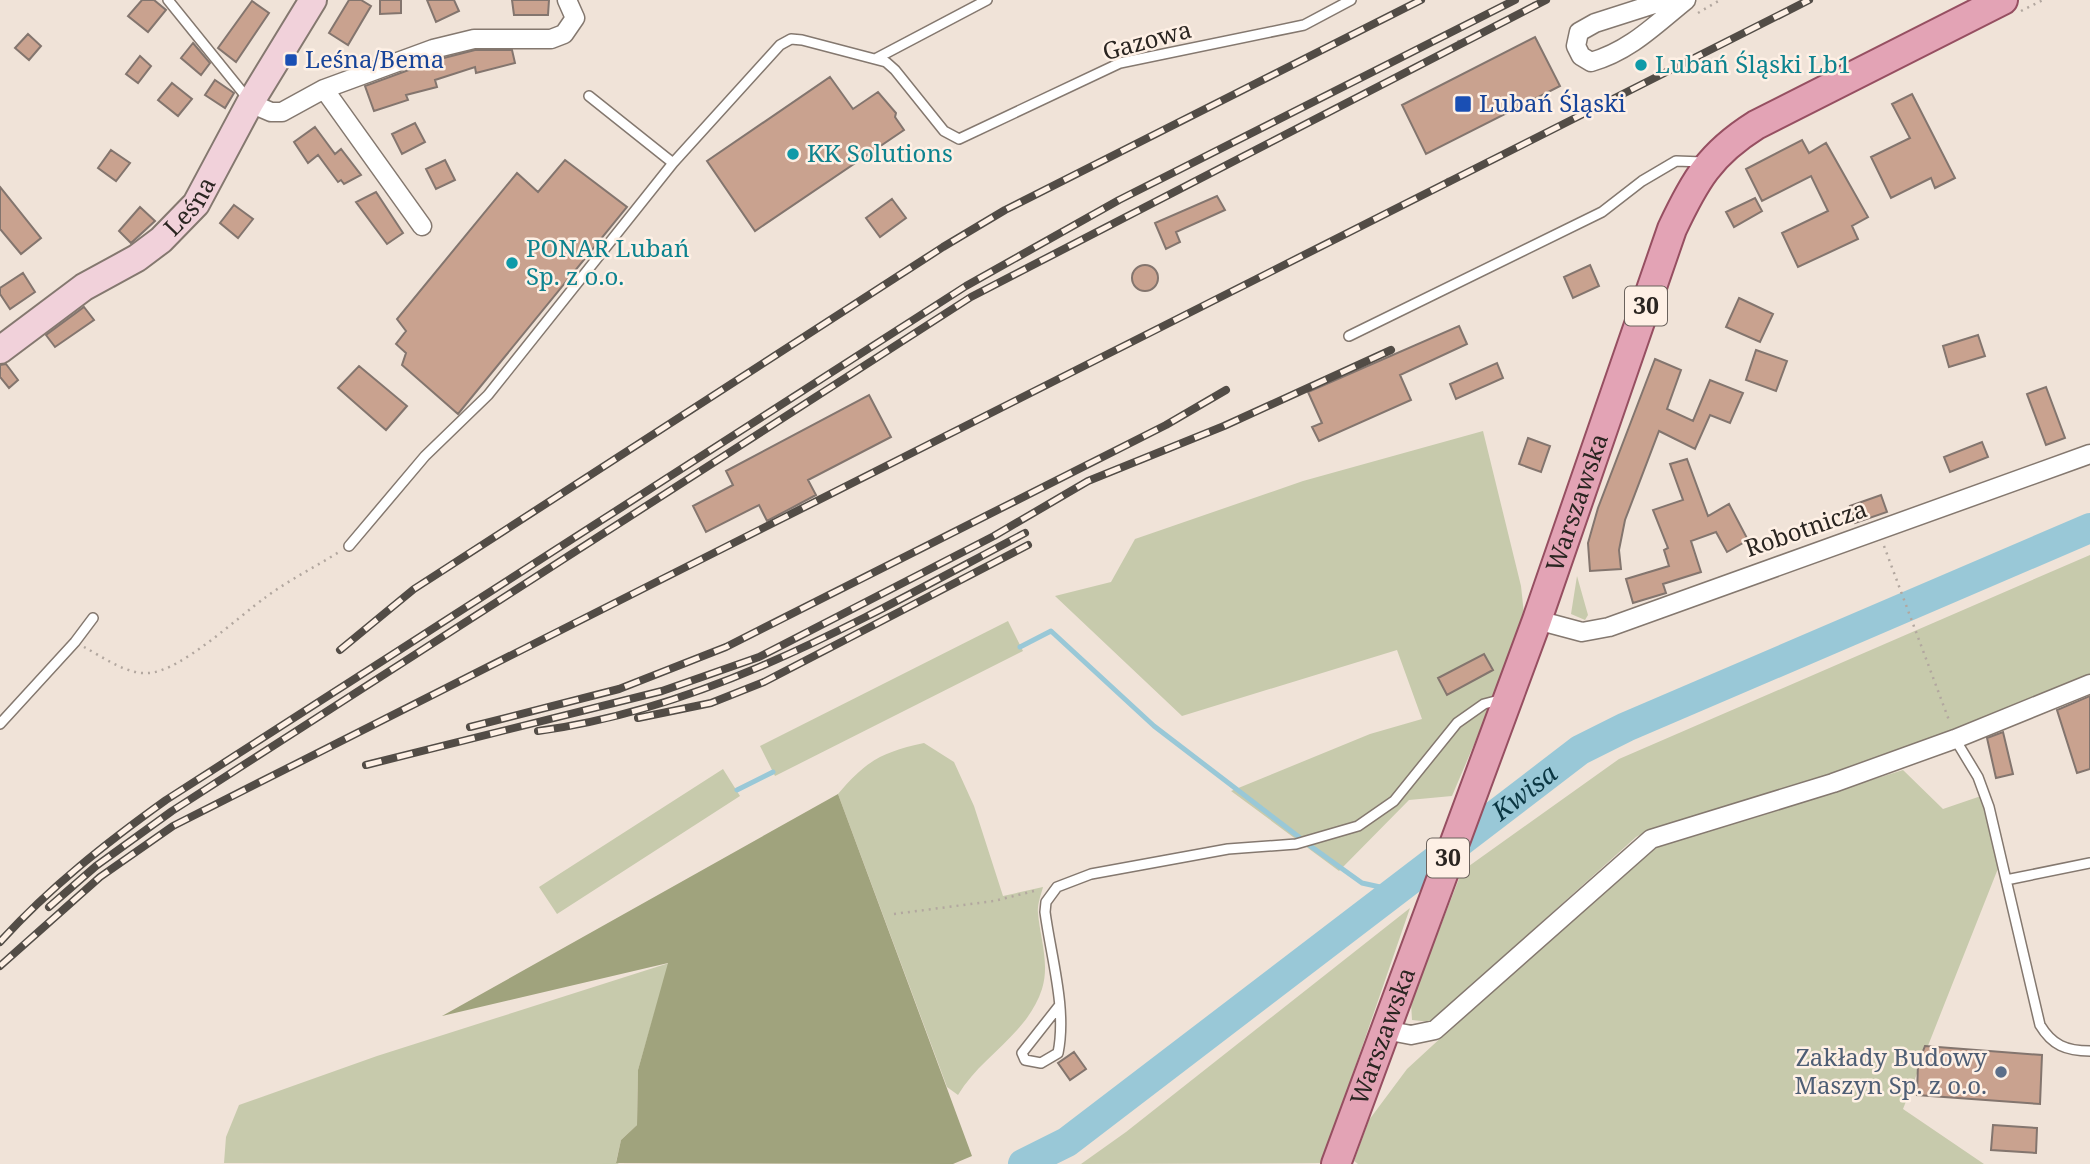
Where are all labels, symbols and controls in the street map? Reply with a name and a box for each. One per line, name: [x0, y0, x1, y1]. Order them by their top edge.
street label: Gazowa: [1098, 12, 1195, 67]
place label: Leśna/Bema: [305, 42, 444, 75]
place label: Lubań Śląski Lb1: [1655, 47, 1851, 80]
marker: Leśna/Bema: [283, 52, 299, 68]
marker: Lubań Śląski Lb1: [1633, 57, 1649, 73]
place label: Lubań Śląski: [1479, 86, 1626, 119]
marker: Lubań Śląski: [1453, 94, 1473, 114]
place label: KK Solutions: [807, 136, 953, 169]
marker: KK Solutions: [785, 146, 801, 162]
street label: Leśna: [156, 171, 223, 243]
place label: PONAR Lubań Sp. z o.o.: [526, 231, 689, 292]
marker: PONAR Lubań Sp. z o.o.: [504, 255, 520, 271]
road number: 30: [1625, 286, 1667, 326]
street label: Warszawska: [1537, 429, 1615, 576]
street label: Robotnicza: [1740, 491, 1871, 564]
water label: Kwisa: [1483, 755, 1564, 829]
road number: 30: [1427, 838, 1469, 878]
street label: Warszawska: [1341, 963, 1422, 1109]
place label: Zakłady Budowy Maszyn Sp. z o.o.: [1794, 1040, 1987, 1101]
marker: Zakłady Budowy Maszyn Sp. z o.o.: [1993, 1064, 2009, 1080]

